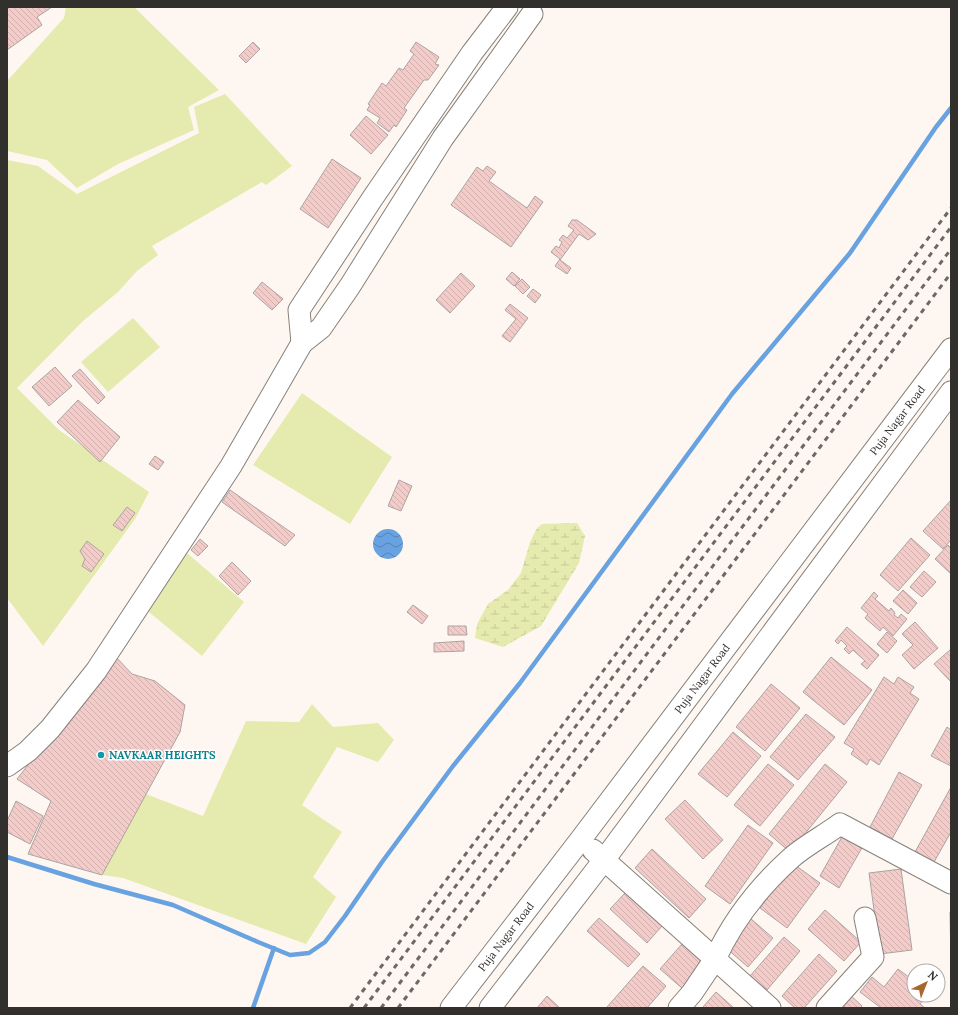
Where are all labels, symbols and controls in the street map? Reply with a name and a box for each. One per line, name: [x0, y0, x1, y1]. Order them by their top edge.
street label: Puja Nagar Road: [866, 382, 928, 458]
street label: Puja Nagar Road: [671, 641, 733, 716]
place label: NAVKAAR HEIGHTS: [109, 748, 216, 762]
marker: NAVKAAR HEIGHTS: [96, 750, 106, 760]
street label: Puja Nagar Road: [475, 899, 537, 974]
north arrow: [906, 963, 946, 1003]
text: N: [925, 968, 941, 984]

